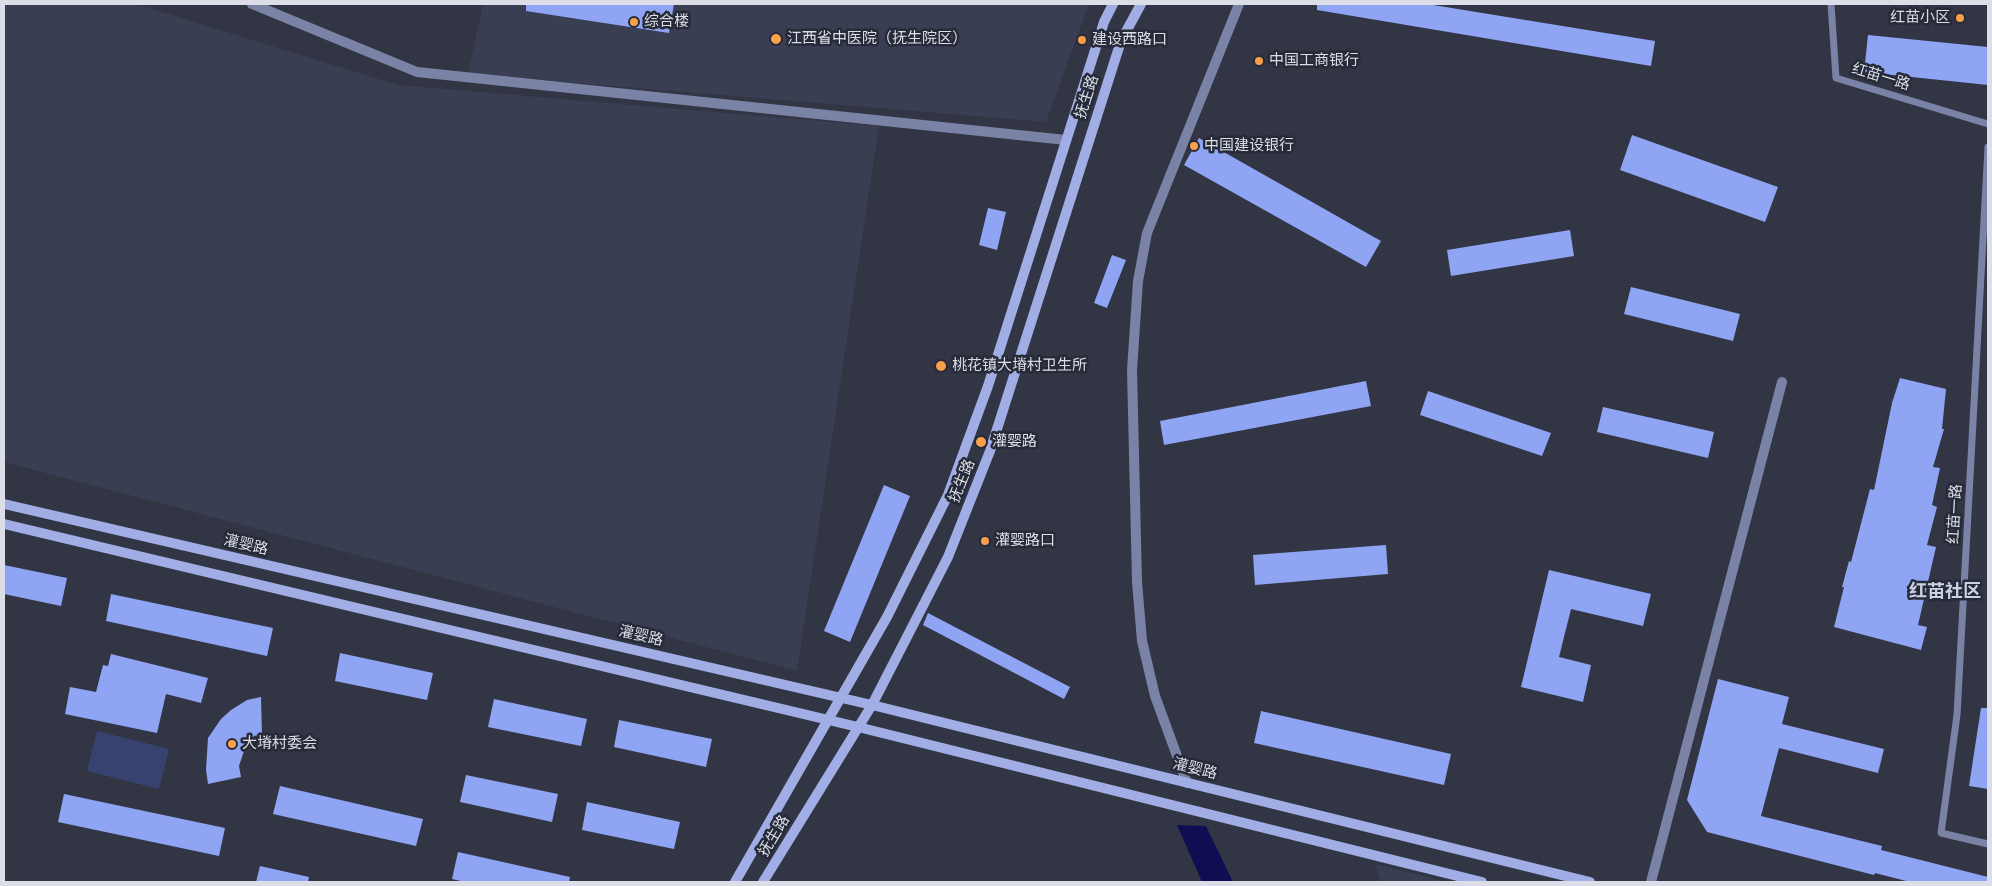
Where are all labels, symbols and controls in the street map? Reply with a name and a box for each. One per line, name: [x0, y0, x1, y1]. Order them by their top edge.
place label: 红苗小区: [1890, 9, 1950, 27]
marker: 红苗小区: [1954, 12, 1966, 24]
place label: 综合楼: [644, 13, 689, 31]
marker: 综合楼: [628, 16, 640, 28]
place label: 江西省中医院（抚生院区）: [787, 30, 967, 48]
place label: 建设西路口: [1092, 31, 1167, 49]
marker: 江西省中医院（抚生院区）: [769, 32, 783, 46]
marker: 建设西路口: [1076, 34, 1088, 46]
place label: 中国工商银行: [1269, 52, 1359, 70]
marker: 中国工商银行: [1253, 55, 1265, 67]
street label: 红苗一路: [1850, 60, 1912, 94]
street label: 抚生路: [1071, 73, 1103, 121]
place label: 中国建设银行: [1204, 137, 1294, 155]
marker: 中国建设银行: [1188, 140, 1200, 152]
place label: 桃花镇大塉村卫生所: [952, 357, 1087, 375]
marker: 桃花镇大塉村卫生所: [934, 359, 948, 373]
place label: 灌婴路: [992, 433, 1037, 451]
marker: 灌婴路: [974, 435, 988, 449]
street label: 抚生路: [945, 457, 979, 505]
street label: 红苗一路: [1944, 484, 1966, 544]
street label: 灌婴路: [222, 531, 270, 559]
place label: 灌婴路口: [995, 532, 1055, 550]
marker: 灌婴路口: [979, 535, 991, 547]
district label: 红苗社区: [1909, 581, 1981, 603]
street label: 灌婴路: [617, 622, 665, 650]
place label: 大塉村委会: [242, 735, 317, 753]
marker: 大塉村委会: [226, 738, 238, 750]
street label: 灌婴路: [1171, 755, 1219, 783]
street label: 抚生路: [755, 812, 793, 860]

